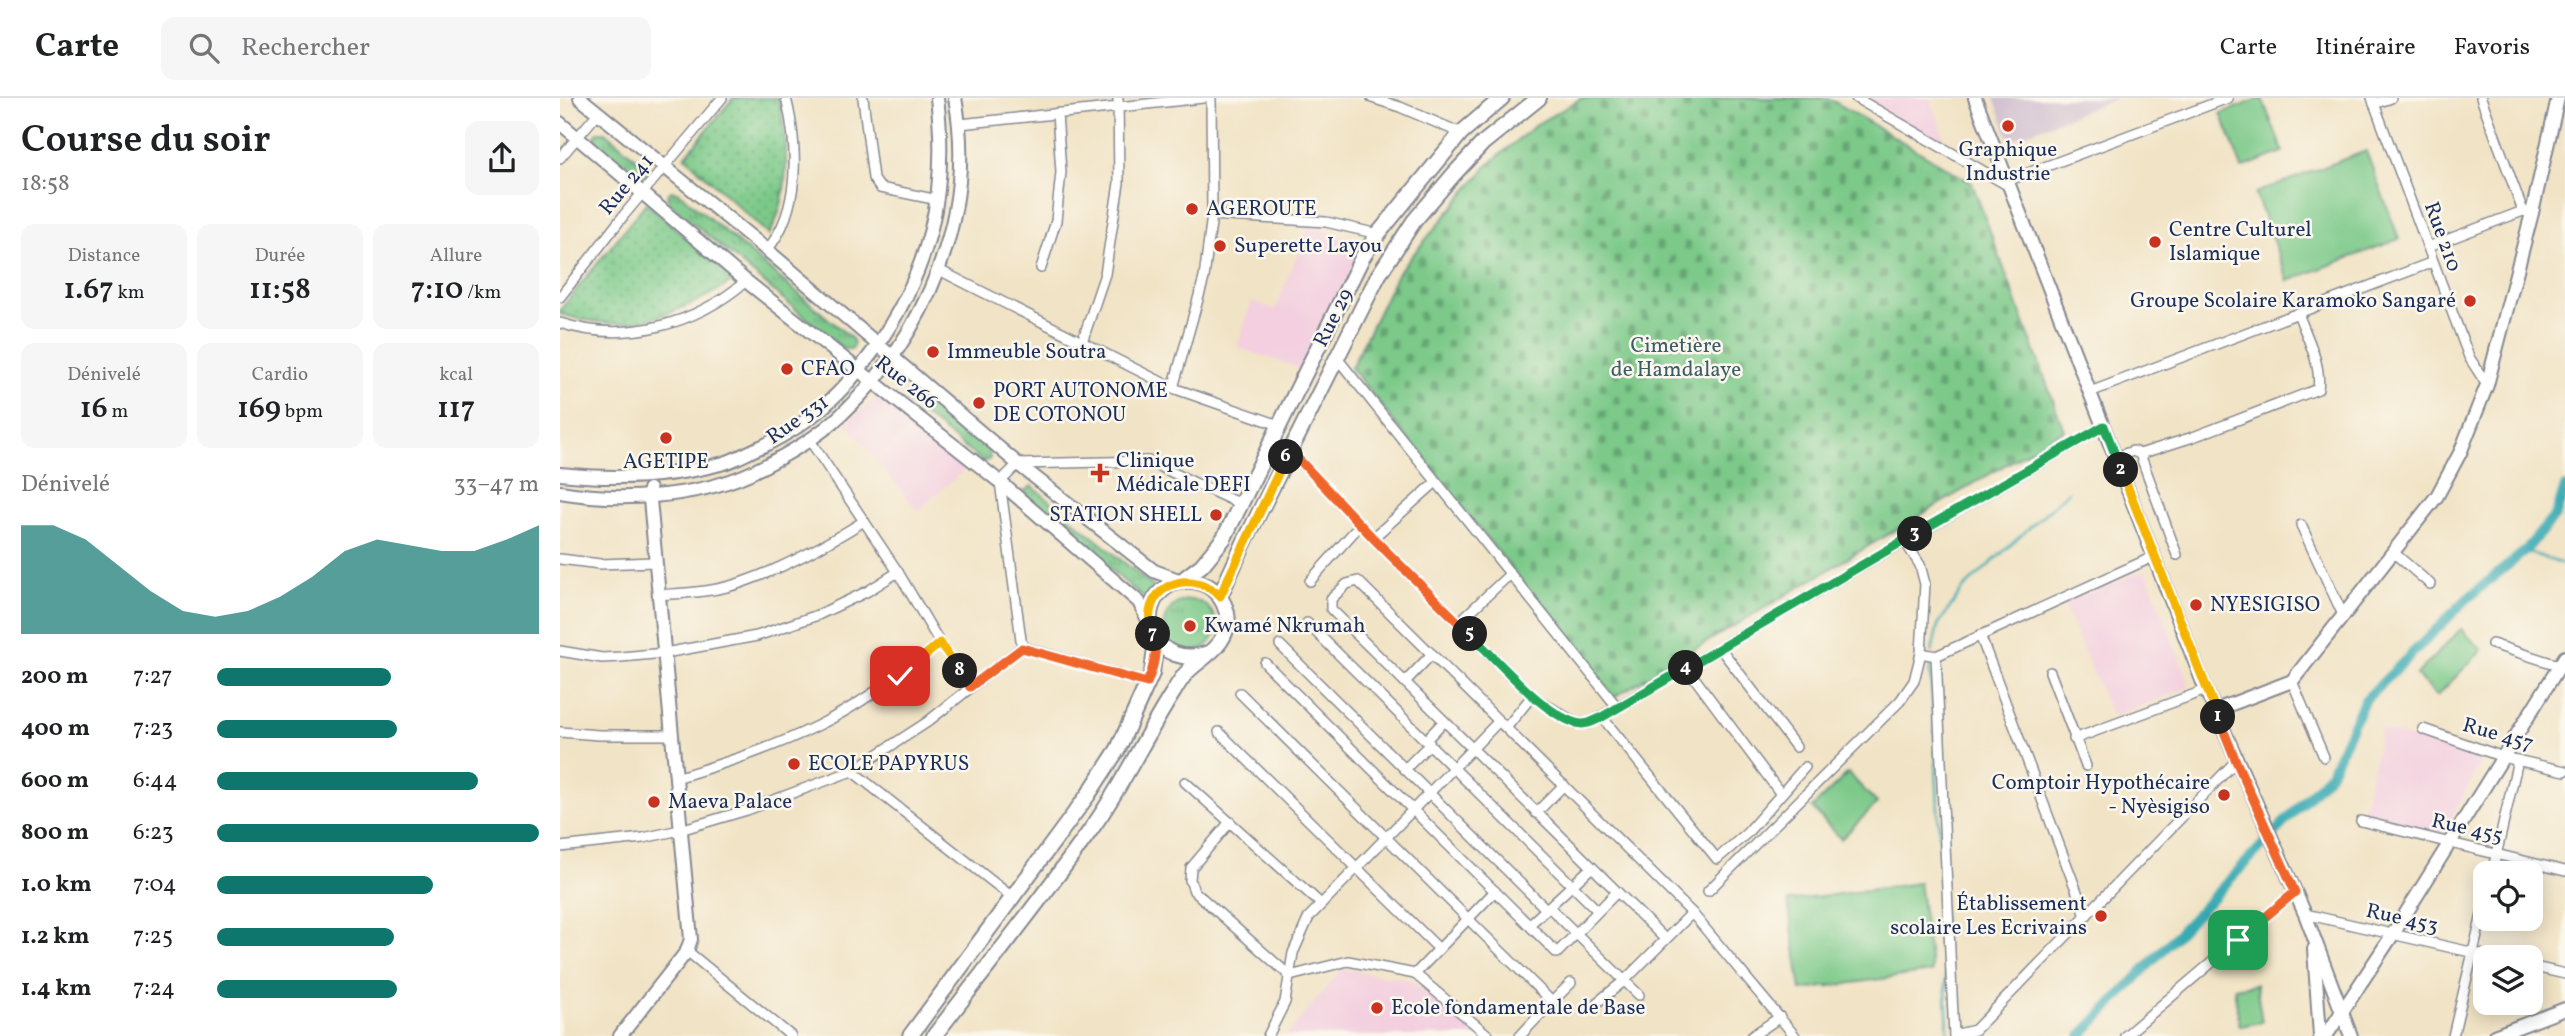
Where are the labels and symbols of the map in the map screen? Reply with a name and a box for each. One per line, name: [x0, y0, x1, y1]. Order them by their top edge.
marker: Graphique Industrie: [2000, 118, 2016, 134]
place label: Graphique Industrie: [1959, 136, 2057, 189]
street label: Rue 241: [593, 148, 661, 222]
place label: AGEROUTE: [1206, 195, 1317, 224]
street label: Rue 210: [2416, 198, 2468, 276]
marker: AGEROUTE: [1184, 201, 1200, 217]
place label: Centre Culturel Islamique: [2169, 216, 2312, 269]
place label: Superette Layou: [1234, 232, 1382, 261]
marker: Centre Culturel Islamique: [2147, 234, 2163, 250]
marker: Superette Layou: [1212, 238, 1228, 254]
street label: Rue 29: [1307, 284, 1361, 352]
place label: Groupe Scolaire Karamoko Sangaré: [2130, 287, 2456, 316]
marker: Groupe Scolaire Karamoko Sangaré: [2462, 293, 2478, 309]
park label: Cimetière de Hamdalaye: [1611, 332, 1741, 385]
place label: Immeuble Soutra: [947, 338, 1106, 367]
marker: Immeuble Soutra: [925, 344, 941, 360]
street label: Rue 266: [868, 349, 944, 417]
place label: CFAO: [801, 355, 855, 384]
marker: CFAO: [779, 361, 795, 377]
place label: PORT AUTONOME DE COTONOU: [993, 377, 1168, 430]
street label: Rue 331: [761, 388, 835, 452]
marker: PORT AUTONOME DE COTONOU: [971, 395, 987, 411]
marker: AGETIPE: [658, 430, 674, 446]
pin: 6: [1268, 440, 1304, 474]
place label: Clinique Médicale DEFI: [1116, 447, 1251, 500]
place label: AGETIPE: [623, 448, 709, 477]
pin: 2: [2104, 452, 2138, 488]
marker: Clinique Médicale DEFI: [1090, 463, 1110, 483]
place label: STATION SHELL: [1049, 501, 1202, 530]
marker: STATION SHELL: [1208, 507, 1224, 523]
pin: 3: [1898, 516, 1932, 551]
place label: NYESIGISO: [2210, 591, 2320, 620]
marker: NYESIGISO: [2188, 597, 2204, 613]
place label: Kwamé Nkrumah: [1204, 612, 1365, 641]
pin: 7: [1136, 616, 1170, 652]
pin: 5: [1452, 616, 1488, 652]
marker: Kwamé Nkrumah: [1182, 618, 1198, 634]
pin: [870, 646, 930, 706]
pin: 4: [1668, 650, 1704, 686]
pin: 8: [942, 654, 978, 688]
pin: 1: [2200, 700, 2236, 734]
street label: Rue 457: [2459, 711, 2537, 759]
place label: ECOLE PAPYRUS: [808, 750, 969, 779]
marker: ECOLE PAPYRUS: [786, 756, 802, 772]
place label: Comptoir Hypothécaire - Nyèsigiso: [1992, 769, 2210, 822]
marker: Comptoir Hypothécaire - Nyèsigiso: [2216, 787, 2232, 803]
place label: Maeva Palace: [668, 788, 792, 817]
marker: Maeva Palace: [646, 794, 662, 810]
street label: Rue 455: [2428, 807, 2506, 851]
place label: Établissement scolaire Les Ecrivains: [1890, 890, 2087, 943]
street label: Rue 453: [2363, 897, 2441, 941]
marker: Établissement scolaire Les Ecrivains: [2093, 908, 2109, 924]
pin: [2208, 910, 2268, 970]
place label: Ecole fondamentale de Base: [1391, 994, 1645, 1023]
marker: Ecole fondamentale de Base: [1369, 1000, 1385, 1016]

